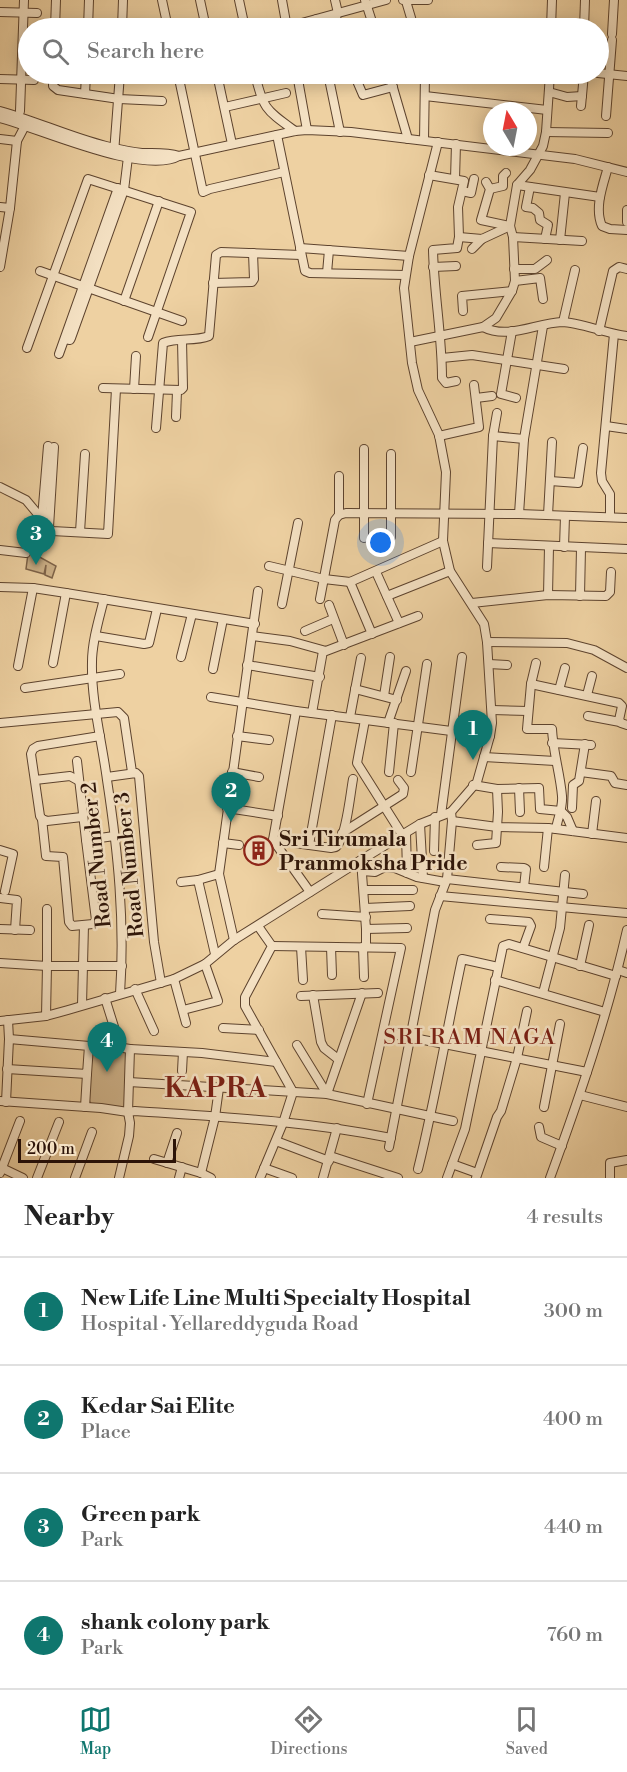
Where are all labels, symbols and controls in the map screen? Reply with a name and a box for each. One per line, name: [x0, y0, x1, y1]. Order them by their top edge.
search box: [18, 18, 609, 84]
icon: search: [39, 35, 72, 68]
text: Search here: [87, 38, 204, 65]
north arrow: [483, 102, 537, 156]
pin: 3: [16, 516, 56, 565]
your location: [366, 528, 395, 557]
pin: 1: [454, 710, 492, 760]
pin: 2: [212, 772, 250, 822]
street label: Road Number 2: [76, 781, 118, 929]
street label: Road Number 3: [109, 791, 151, 939]
place label: Sri Tirumala Pranmoksha Pride: [279, 827, 468, 877]
building icon: Sri Tirumala Pranmoksha Pride: [242, 835, 274, 867]
pin: 4: [88, 1022, 126, 1072]
district label: SRI RAM NAGA: [383, 1024, 557, 1051]
district label: KAPRA: [164, 1072, 268, 1106]
scale bar: [18, 1136, 176, 1164]
text: 200 m: [27, 1139, 75, 1159]
text: Nearby: [24, 1201, 114, 1233]
text: 4 results: [526, 1205, 603, 1230]
text: New Life Line Multi Specialty Hospital: [81, 1285, 471, 1312]
text: 1: [39, 1299, 48, 1324]
text: 300 m: [544, 1299, 603, 1324]
text: Hospital · Yellareddyguda Road: [81, 1312, 358, 1337]
text: Kedar Sai Elite: [81, 1393, 235, 1420]
text: 2: [37, 1407, 50, 1432]
text: 400 m: [543, 1407, 603, 1432]
text: Place: [81, 1420, 131, 1445]
text: Green park: [81, 1501, 200, 1528]
text: 3: [37, 1515, 50, 1540]
text: 440 m: [544, 1515, 603, 1540]
text: Park: [81, 1528, 123, 1553]
text: shank colony park: [81, 1609, 269, 1636]
text: 4: [37, 1623, 50, 1648]
text: 760 m: [547, 1623, 603, 1648]
text: Park: [81, 1636, 123, 1661]
tab: Map: [79, 1703, 112, 1759]
tab: Directions: [270, 1703, 348, 1759]
tab: Saved: [506, 1703, 548, 1759]

